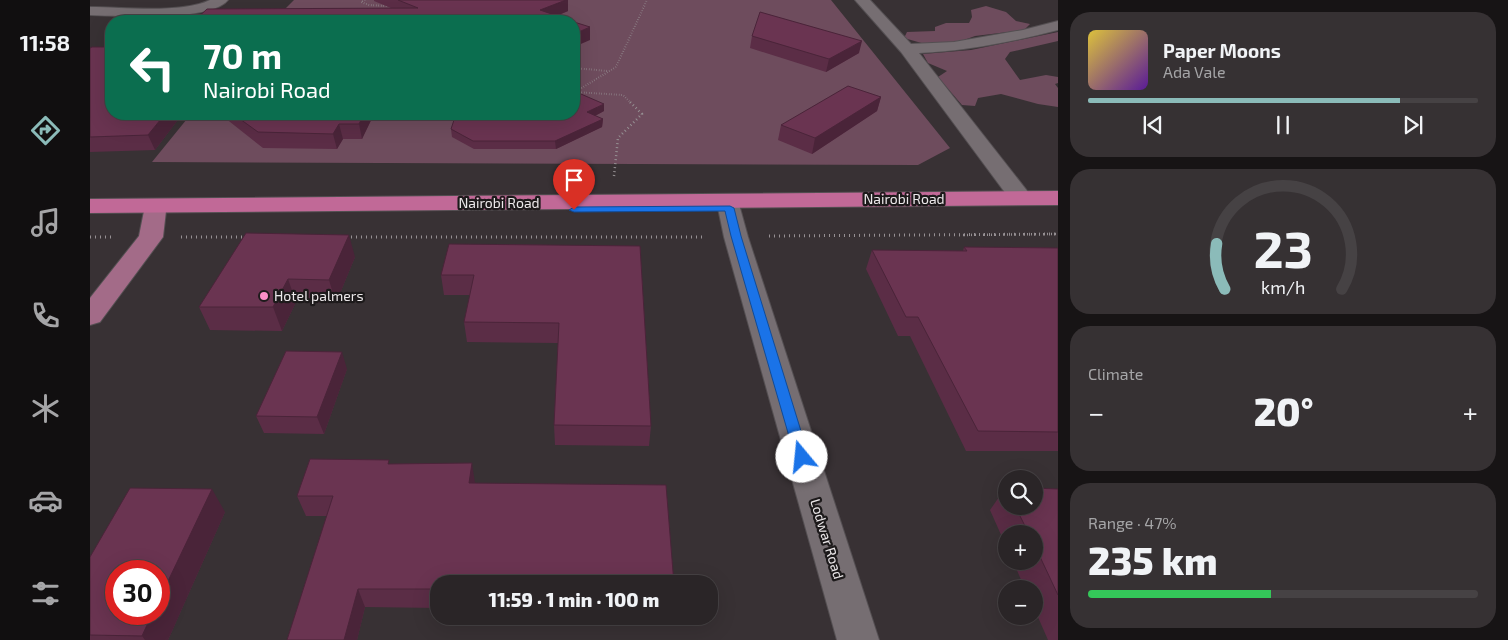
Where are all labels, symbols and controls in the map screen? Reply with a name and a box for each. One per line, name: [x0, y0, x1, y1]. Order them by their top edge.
text: 11:58: [20, 29, 70, 55]
text: 70 m: [203, 34, 282, 76]
icon: left: [120, 35, 185, 100]
text: Paper Moons: [1163, 39, 1281, 62]
text: Ada Vale: [1163, 62, 1226, 81]
text: Nairobi Road: [203, 76, 331, 102]
icon: previous: [1139, 111, 1167, 139]
icon: pause: [1269, 111, 1297, 139]
icon: next: [1399, 111, 1427, 139]
icon: directions: [28, 113, 63, 148]
pin: [553, 159, 595, 210]
icon: arrive: [560, 166, 588, 194]
street label: Nairobi Road: [863, 190, 945, 207]
street label: Nairobi Road: [458, 194, 540, 211]
icon: music: [28, 205, 63, 240]
text: 23: [1253, 216, 1313, 278]
text: km/h: [1261, 276, 1305, 298]
place label: Hotel palmers: [274, 287, 364, 304]
marker: Hotel palmers: [258, 290, 270, 302]
icon: phone: [28, 298, 63, 333]
text: Climate: [1088, 364, 1143, 383]
text: 20°: [1254, 388, 1313, 434]
icon: climate: [28, 391, 63, 426]
text: −: [1088, 395, 1104, 429]
text: +: [1463, 395, 1478, 429]
position arrow: [775, 430, 827, 482]
map controls: [998, 470, 1043, 625]
button: search: [998, 470, 1043, 515]
icon: car: [28, 483, 63, 518]
street label: Lodwar Road: [807, 497, 848, 581]
text: Range · 47%: [1088, 513, 1177, 532]
button: +: [998, 525, 1043, 570]
text: 235 km: [1088, 537, 1217, 583]
speed limit sign: 30: [105, 560, 170, 625]
icon: filters: [28, 576, 63, 611]
button: −: [998, 580, 1043, 625]
text: 11:59 · 1 min · 100 m: [489, 588, 659, 611]

